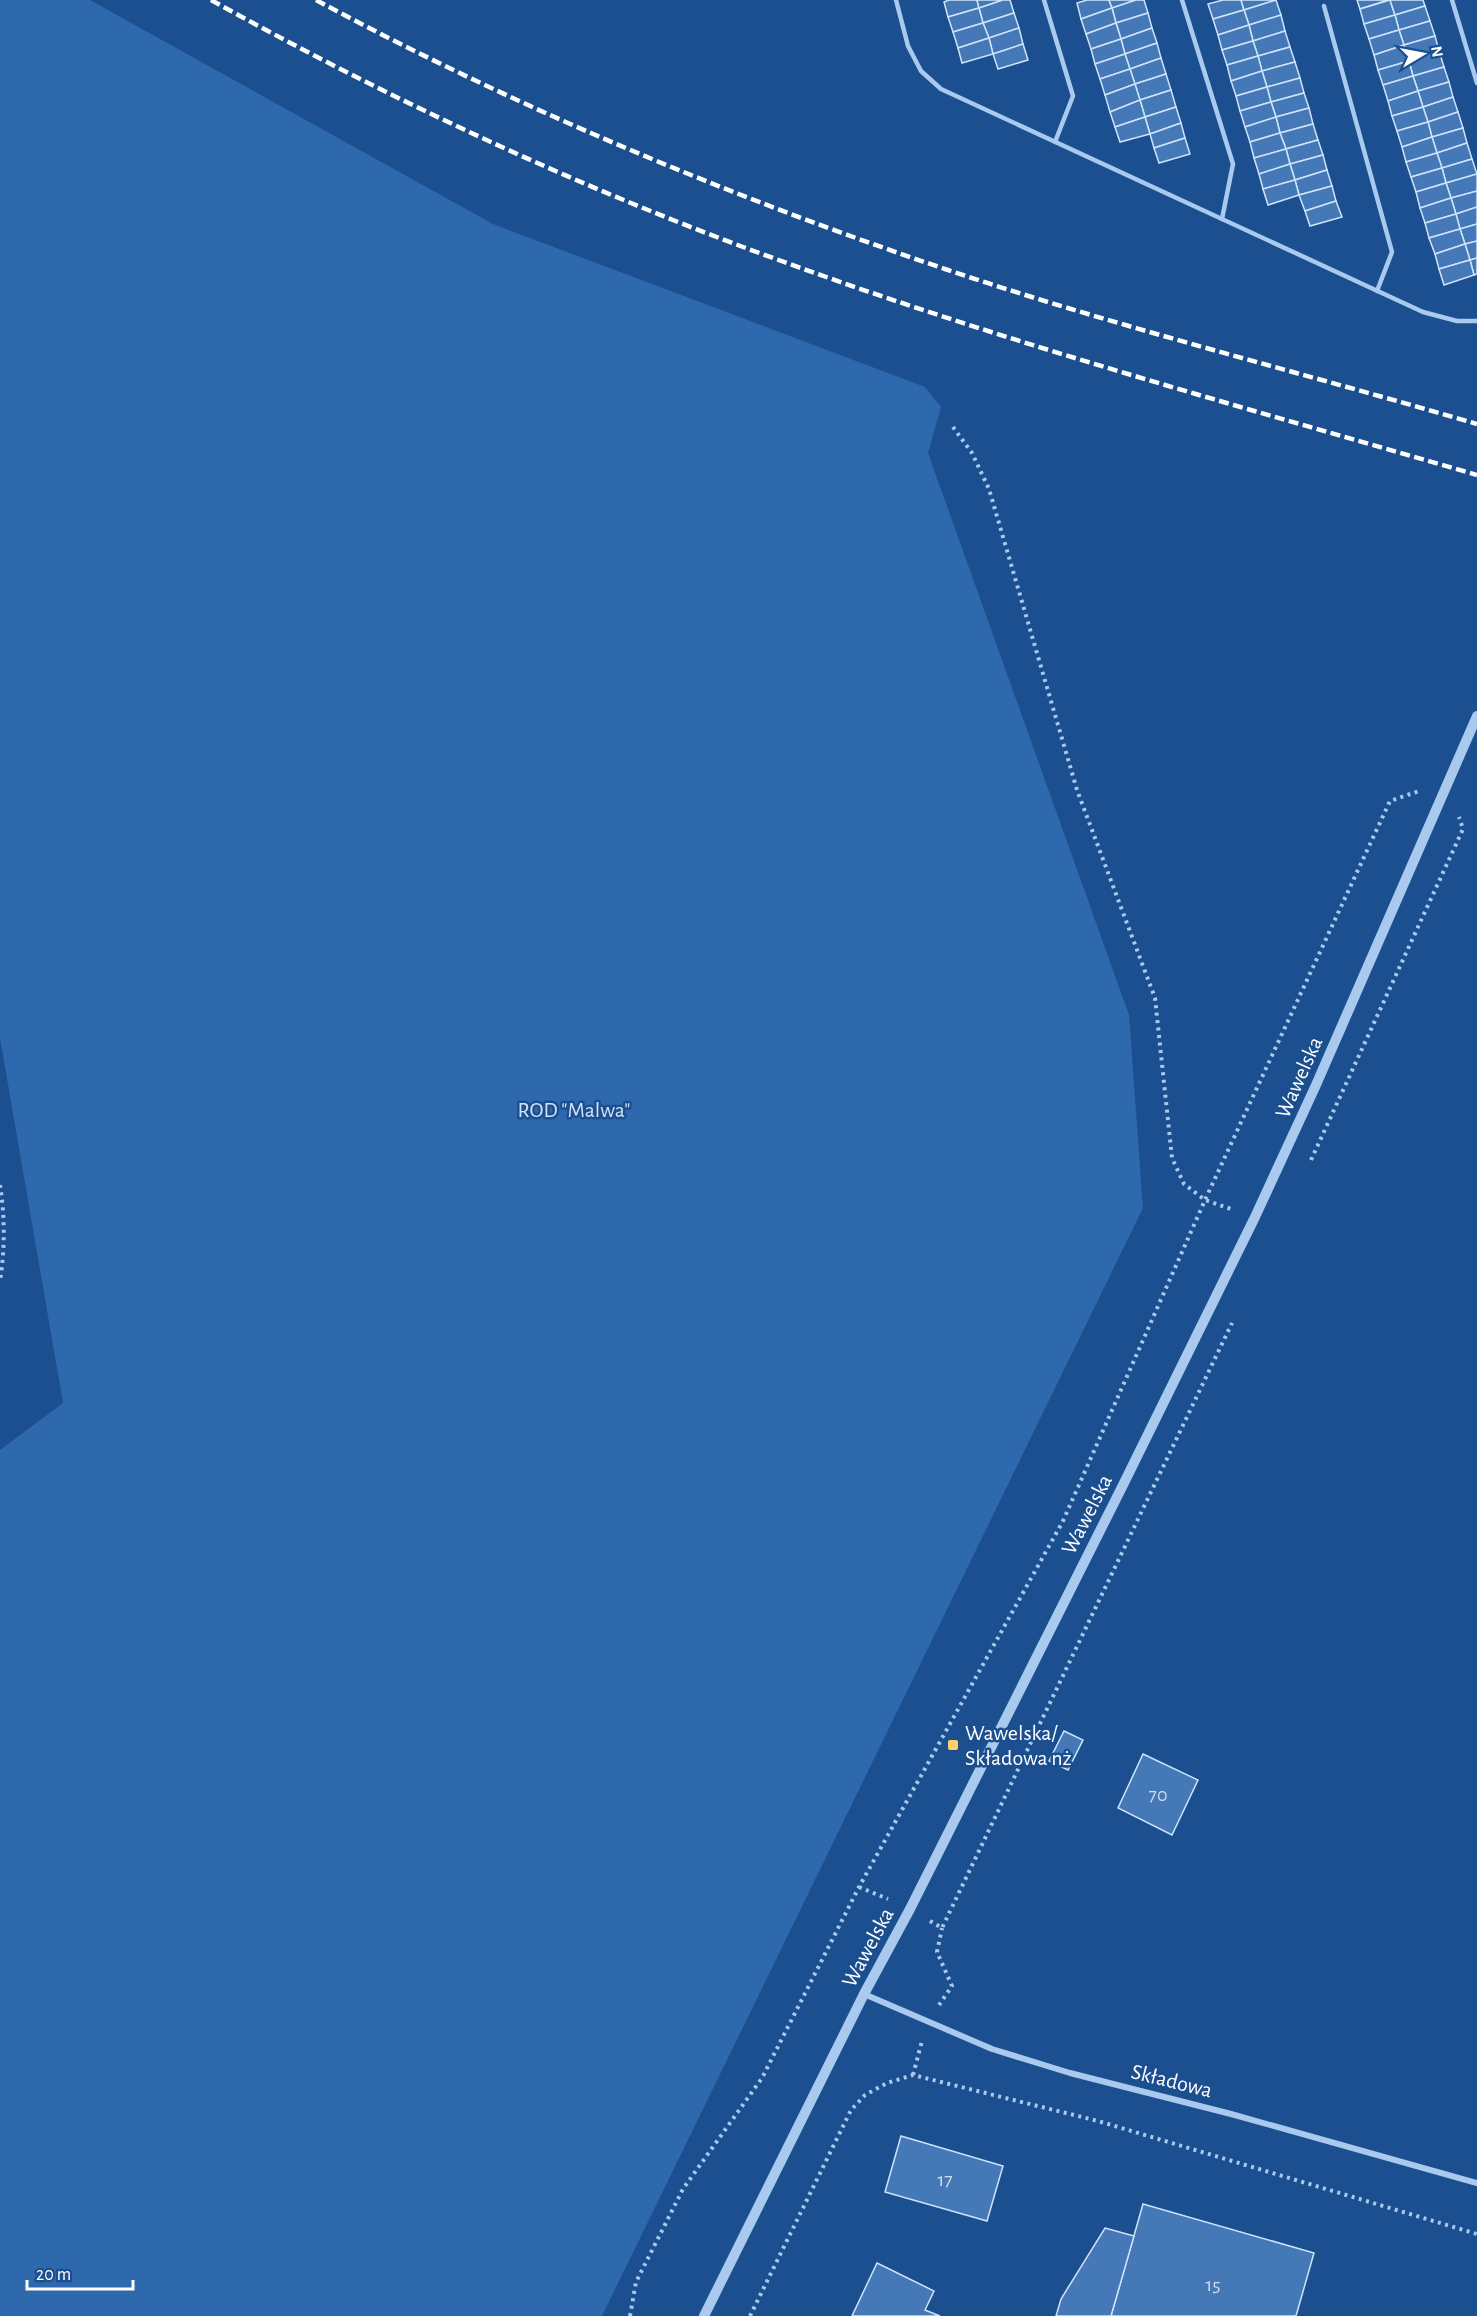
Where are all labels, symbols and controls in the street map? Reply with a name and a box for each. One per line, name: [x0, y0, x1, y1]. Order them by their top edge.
north arrow: [1393, 24, 1453, 84]
text: N: [1428, 45, 1446, 58]
street label: Wawelska: [1271, 1033, 1327, 1121]
park label: ROD "Malwa": [518, 1099, 630, 1121]
street label: Wawelska: [1057, 1471, 1116, 1558]
place label: Wawelska/ Składowa nż: [965, 1722, 1072, 1769]
marker: Wawelska/ Składowa nż: [946, 1738, 960, 1752]
house number: 70: [1149, 1785, 1167, 1805]
street label: Wawelska: [838, 1904, 898, 1991]
street label: Składowa: [1129, 2060, 1214, 2102]
house number: 17: [937, 2170, 953, 2190]
scale bar: [27, 2253, 134, 2291]
text: 20 m: [36, 2266, 71, 2284]
house number: 15: [1205, 2275, 1221, 2295]

